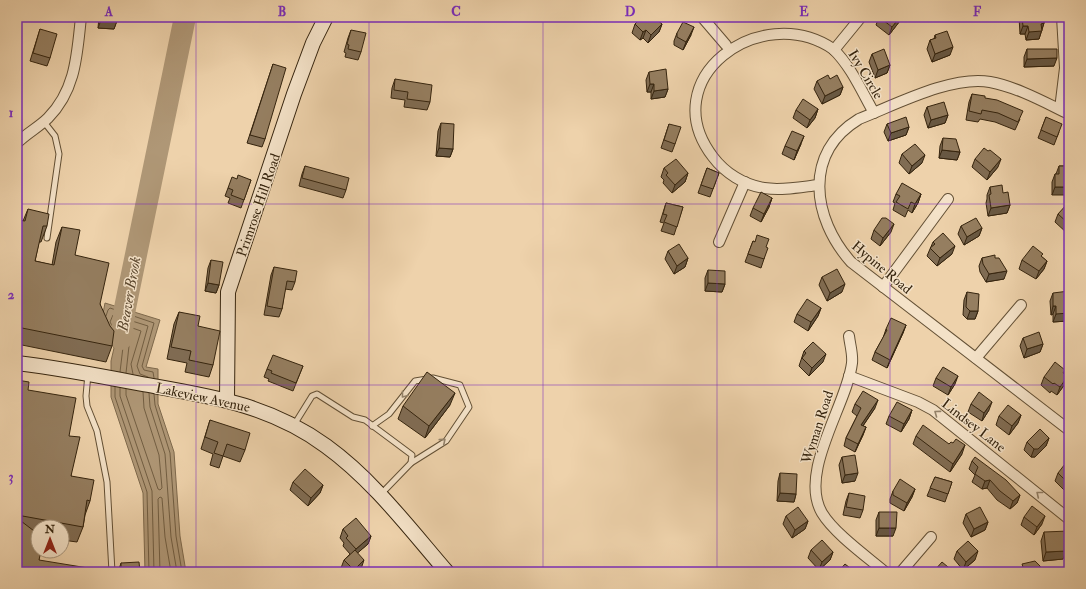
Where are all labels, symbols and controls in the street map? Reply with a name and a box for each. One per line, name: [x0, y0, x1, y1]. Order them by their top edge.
text: A: [104, 4, 114, 20]
text: B: [278, 4, 286, 20]
text: C: [451, 4, 461, 20]
text: D: [625, 4, 636, 20]
text: E: [799, 4, 809, 20]
text: F: [973, 4, 982, 20]
street label: Ivy Circle: [843, 46, 887, 103]
text: 1: [9, 105, 14, 121]
street label: Primrose Hill Road: [233, 151, 284, 259]
street label: Hypine Road: [847, 237, 915, 298]
water label: Beaver Brook: [113, 255, 145, 334]
text: 2: [8, 287, 15, 303]
street label: Lakeview Avenue: [154, 379, 252, 416]
street label: Wyman Road: [797, 388, 838, 467]
one-way arrow: [402, 390, 409, 397]
street label: Lindsey Lane: [938, 395, 1009, 457]
one-way arrow: [935, 411, 942, 418]
one-way arrow: [438, 439, 446, 446]
text: 3: [9, 469, 14, 485]
one-way arrow: [1037, 492, 1044, 499]
north arrow: [30, 519, 70, 559]
text: N: [44, 523, 56, 536]

